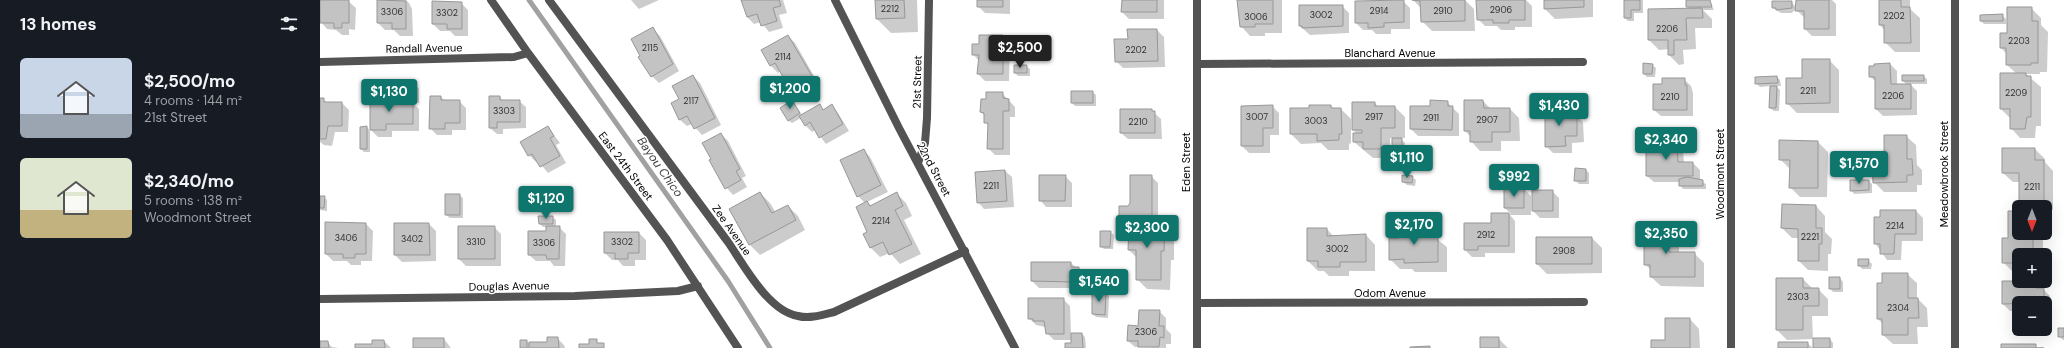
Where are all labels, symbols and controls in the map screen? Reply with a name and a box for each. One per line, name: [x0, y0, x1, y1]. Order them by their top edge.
house number: 2212: [881, 3, 899, 15]
house number: 2906: [1490, 4, 1513, 16]
house number: 2914: [1370, 5, 1389, 17]
house number: 2910: [1433, 5, 1453, 17]
house number: 3306: [381, 6, 404, 18]
house number: 3302: [436, 7, 458, 19]
house number: 3002: [1310, 9, 1332, 21]
house number: 2202: [1883, 10, 1905, 22]
house number: 3006: [1244, 11, 1268, 23]
text: 13 homes: [20, 13, 97, 35]
icon: filters: [278, 13, 300, 35]
house number: 2206: [1656, 23, 1678, 35]
pin: $2,500: [987, 35, 1053, 69]
house number: 2203: [2008, 35, 2030, 47]
text: $2,500: [998, 39, 1042, 56]
street label: Randall Avenue: [385, 40, 463, 56]
house number: 2115: [642, 42, 658, 54]
house number: 2202: [1125, 44, 1147, 56]
street label: Blanchard Avenue: [1344, 46, 1436, 60]
house number: 2114: [775, 51, 792, 63]
street label: 21st Street: [910, 55, 924, 109]
text: $2,500/mo: [144, 70, 235, 92]
icon: home: [52, 74, 100, 122]
pin: $1,200: [757, 76, 823, 110]
pin: $1,130: [356, 79, 422, 113]
text: $1,200: [769, 80, 811, 97]
text: $1,130: [370, 83, 408, 100]
house number: 2211: [1800, 85, 1816, 97]
house number: 2209: [2005, 87, 2027, 99]
house number: 2206: [1882, 90, 1904, 102]
house number: 2210: [1660, 91, 1680, 103]
text: 4 rooms · 144 m²: [144, 92, 242, 109]
pin: $1,430: [1526, 93, 1592, 127]
house number: 2117: [683, 95, 699, 107]
text: $1,430: [1538, 97, 1580, 114]
house number: 3303: [493, 105, 515, 117]
text: 21st Street: [144, 109, 207, 126]
house number: 3007: [1246, 111, 1268, 123]
house number: 2917: [1365, 111, 1383, 123]
house number: 2911: [1423, 112, 1439, 124]
house number: 2907: [1476, 114, 1498, 126]
house number: 3003: [1305, 115, 1327, 127]
house number: 2210: [1128, 116, 1148, 128]
street label: Meadowbrook Street: [1937, 121, 1951, 227]
pin: $2,340: [1633, 127, 1699, 161]
street label: Woodmont Street: [1713, 128, 1727, 220]
street label: East 24th Street: [596, 129, 656, 203]
text: $2,340: [1644, 131, 1688, 148]
street label: Eden Street: [1179, 132, 1193, 192]
water label: Bayou Chico: [633, 134, 687, 200]
street label: 22nd Street: [914, 139, 954, 199]
pin: $1,110: [1374, 145, 1440, 179]
text: $1,110: [1390, 149, 1424, 166]
pin: $1,570: [1826, 151, 1892, 185]
text: $1,570: [1839, 155, 1879, 172]
pin: $992: [1490, 164, 1538, 198]
text: $992: [1498, 168, 1530, 185]
text: $2,340/mo: [144, 170, 234, 192]
icon: home: [52, 174, 100, 222]
house number: 2211: [983, 180, 999, 192]
house number: 2211: [2024, 181, 2040, 193]
pin: $1,120: [513, 186, 579, 220]
text: $1,120: [527, 190, 565, 207]
text: 5 rooms · 138 m²: [144, 192, 242, 209]
north arrow: [2012, 200, 2052, 240]
map controls: [2012, 200, 2052, 336]
street label: Zee Avenue: [709, 202, 755, 258]
text: Woodmont Street: [144, 209, 252, 226]
pin: $2,170: [1381, 212, 1447, 246]
house number: 2214: [872, 215, 891, 227]
pin: $2,300: [1114, 215, 1180, 249]
text: $2,170: [1394, 216, 1434, 233]
text: $2,300: [1125, 219, 1169, 236]
house number: 2214: [1886, 220, 1905, 232]
pin: $2,350: [1633, 221, 1699, 255]
text: $2,350: [1644, 225, 1688, 242]
house number: 2912: [1477, 229, 1495, 241]
house number: 2221: [1801, 231, 1819, 243]
house number: 3406: [335, 232, 358, 244]
house number: 3402: [401, 233, 423, 245]
house number: 3310: [466, 236, 486, 248]
house number: 3302: [611, 236, 633, 248]
house number: 3306: [533, 237, 556, 249]
house number: 3002: [1326, 243, 1348, 255]
house number: 2908: [1553, 245, 1575, 257]
button: +: [2012, 248, 2052, 288]
pin: $1,540: [1066, 269, 1132, 303]
text: $1,540: [1078, 273, 1120, 290]
street label: Douglas Avenue: [468, 278, 550, 294]
street label: Odom Avenue: [1354, 286, 1426, 300]
house number: 2303: [1787, 291, 1809, 303]
button: −: [2012, 296, 2052, 336]
house number: 2304: [1887, 302, 1910, 314]
house number: 2306: [1135, 326, 1158, 338]

